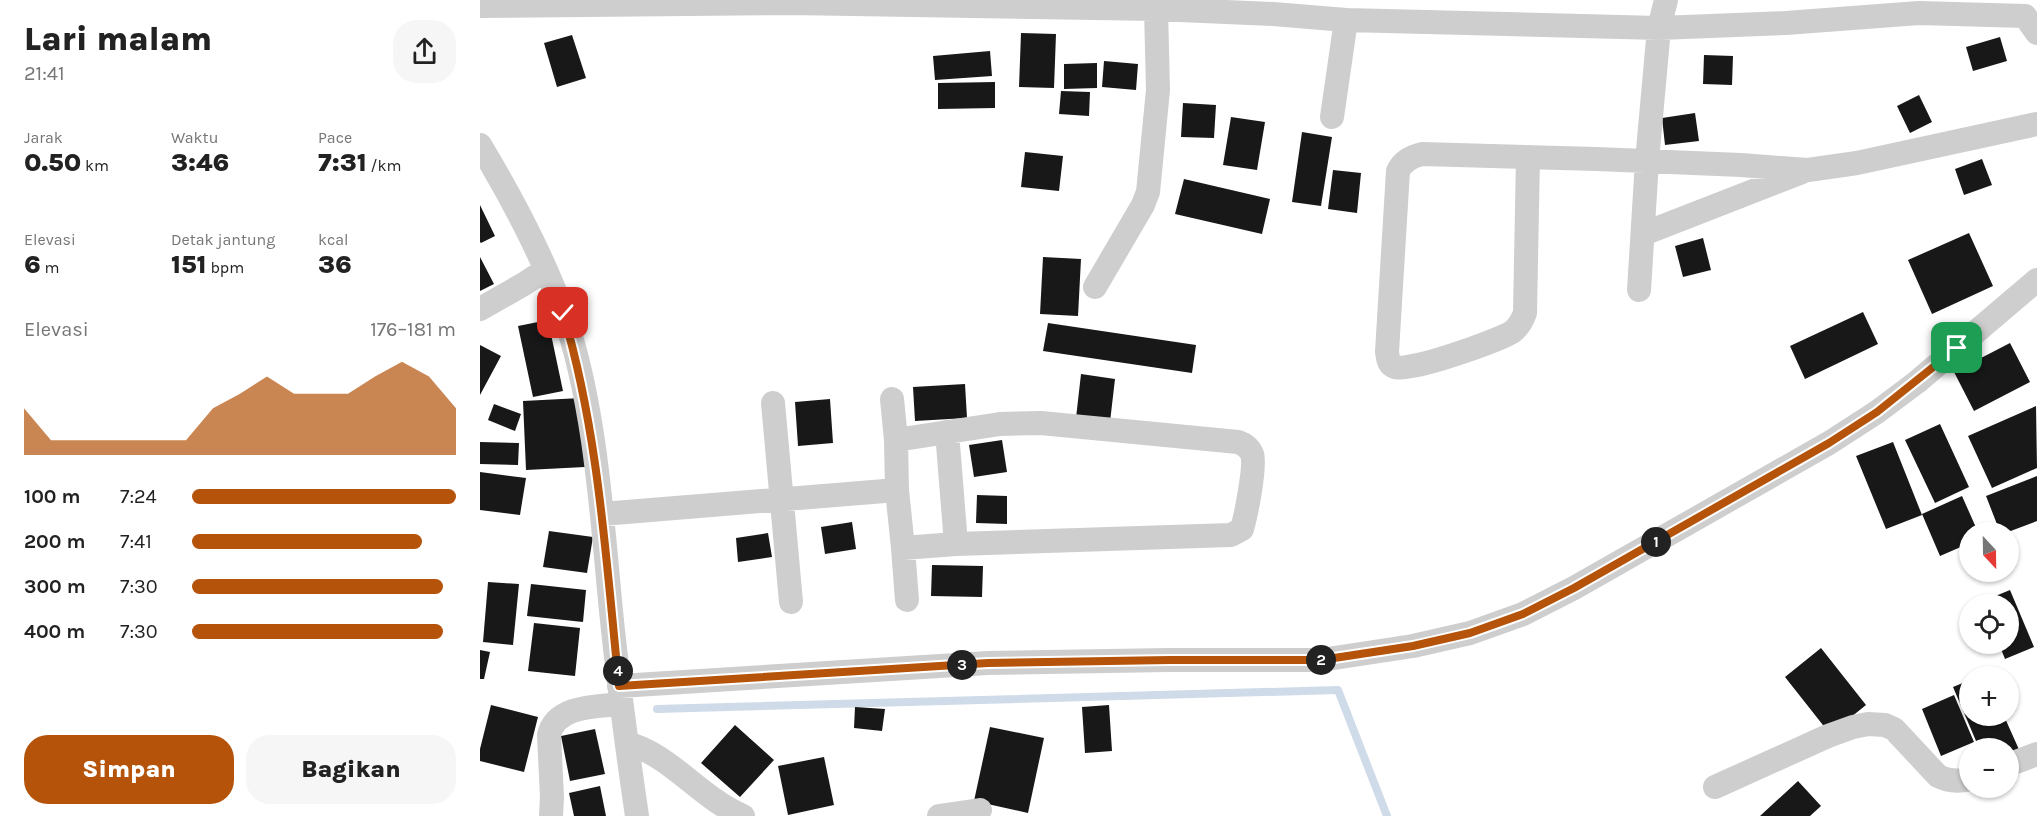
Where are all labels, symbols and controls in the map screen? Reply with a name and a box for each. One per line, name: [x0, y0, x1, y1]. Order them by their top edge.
text: Lari malam: [24, 20, 212, 58]
button: share: [393, 20, 456, 83]
text: 21:41: [24, 62, 65, 85]
text: Jarak: [24, 128, 63, 147]
text: Waktu: [171, 128, 218, 147]
text: Pace: [318, 128, 352, 147]
text: 0.50: [24, 147, 81, 178]
text: 3:46: [171, 147, 229, 178]
text: 7:31: [318, 147, 367, 178]
text: km: [81, 156, 109, 175]
text: /km: [367, 156, 402, 175]
text: Elevasi: [24, 230, 76, 249]
text: Detak jantung: [171, 230, 275, 249]
text: kcal: [318, 230, 349, 249]
text: 6: [24, 249, 41, 280]
text: 151: [171, 249, 207, 280]
text: 36: [318, 249, 352, 280]
text: m: [41, 258, 60, 277]
text: bpm: [207, 258, 244, 277]
pin: [537, 287, 588, 338]
icon: check: [546, 296, 579, 329]
text: Elevasi: [24, 318, 89, 341]
text: 176–181 m: [370, 318, 456, 341]
pin: [1931, 322, 1982, 373]
icon: arrive: [1940, 331, 1973, 364]
text: 100 m: [24, 485, 80, 508]
text: 7:24: [120, 485, 157, 508]
north arrow: [1959, 522, 2019, 582]
map controls: [1959, 522, 2019, 798]
pin: 1: [1641, 527, 1671, 557]
text: 200 m: [24, 530, 85, 553]
text: 7:41: [120, 530, 152, 553]
text: 1: [1653, 532, 1659, 551]
text: 300 m: [24, 575, 86, 598]
text: 7:30: [120, 575, 158, 598]
button: locate: [1959, 594, 2019, 654]
text: 400 m: [24, 620, 85, 643]
text: 7:30: [120, 620, 158, 643]
pin: 2: [1306, 645, 1336, 675]
pin: 3: [947, 650, 977, 680]
text: 2: [1316, 650, 1326, 669]
text: 3: [957, 655, 967, 674]
pin: 4: [603, 656, 633, 686]
text: 4: [613, 661, 623, 680]
button: +: [1959, 666, 2019, 726]
button: Simpan: [24, 735, 234, 804]
button: Bagikan: [246, 735, 456, 804]
button: −: [1959, 738, 2019, 798]

